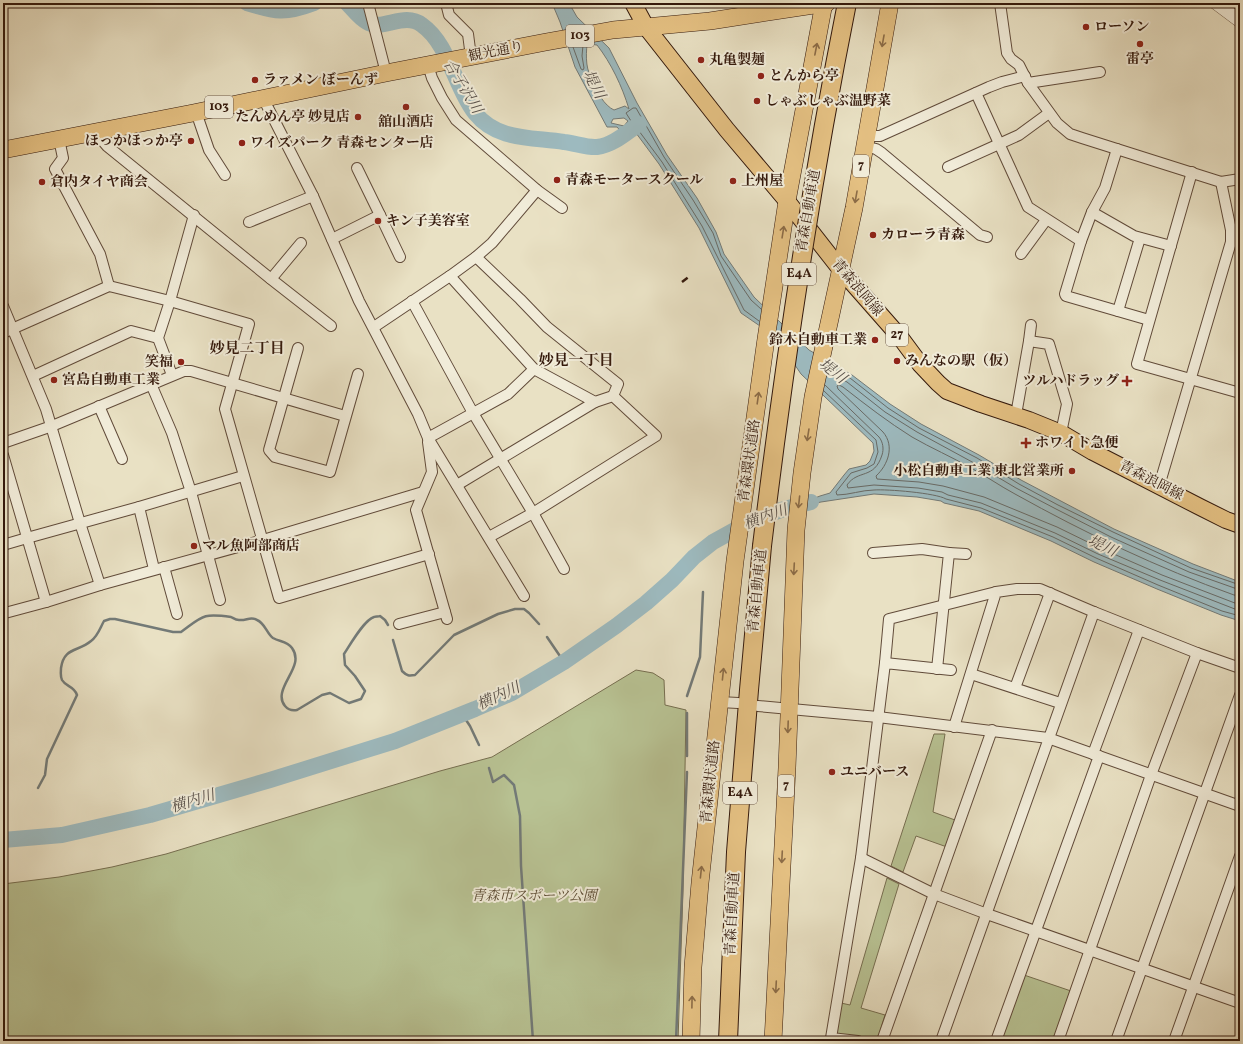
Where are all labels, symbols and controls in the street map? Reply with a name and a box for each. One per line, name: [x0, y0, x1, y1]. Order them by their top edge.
place label: ローソン: [1094, 18, 1149, 37]
marker: ローソン: [1081, 22, 1091, 32]
road number: 103: [566, 25, 594, 47]
one-way arrow: [879, 34, 887, 47]
street label: 観光通り: [467, 37, 525, 67]
marker: 雷亭: [1135, 39, 1145, 49]
one-way arrow: [812, 43, 820, 56]
place label: 雷亭: [1126, 50, 1154, 69]
place label: 丸亀製麺: [709, 51, 765, 70]
marker: 丸亀製麺: [696, 55, 706, 65]
water label: 合子沢川: [438, 56, 487, 120]
water label: 堤川: [577, 67, 610, 105]
place label: とんから亭: [769, 67, 839, 86]
place label: ラァメン ぼーんず: [263, 71, 378, 90]
marker: とんから亭: [756, 71, 766, 81]
marker: ラァメン ぼーんず: [250, 75, 260, 85]
place label: しゃぶしゃぶ温野菜: [765, 92, 891, 111]
road number: 103: [205, 96, 233, 118]
marker: しゃぶしゃぶ温野菜: [752, 96, 762, 106]
marker: 舘山酒店: [401, 102, 411, 112]
place label: たんめん亭 妙見店: [235, 108, 350, 127]
marker: たんめん亭 妙見店: [353, 112, 363, 122]
place label: 舘山酒店: [378, 113, 434, 132]
place label: ほっかほっか亭: [85, 132, 183, 151]
place label: ワイズパーク 青森センター店: [250, 134, 434, 153]
marker: ほっかほっか亭: [186, 136, 196, 146]
marker: ワイズパーク 青森センター店: [237, 138, 247, 148]
road number: 7: [853, 155, 869, 177]
street label: 青森自動車道: [792, 168, 826, 254]
place label: 青森モータースクール: [565, 171, 703, 190]
place label: 上州屋: [741, 172, 783, 191]
place label: 倉内タイヤ商会: [50, 173, 148, 192]
marker: 青森モータースクール: [552, 175, 562, 185]
marker: 上州屋: [728, 176, 738, 186]
marker: 倉内タイヤ商会: [37, 177, 47, 187]
one-way arrow: [851, 190, 859, 203]
place label: キン子美容室: [386, 212, 470, 231]
marker: キン子美容室: [373, 216, 383, 226]
one-way arrow: [779, 226, 787, 239]
place label: カローラ青森: [881, 226, 965, 245]
marker: カローラ青森: [868, 230, 878, 240]
street label: 青森浪岡線: [827, 255, 887, 321]
road number: E4A: [782, 263, 816, 285]
road number: 27: [886, 324, 908, 346]
place label: 鈴木自動車工業: [769, 331, 867, 350]
marker: 鈴木自動車工業: [870, 335, 880, 345]
district label: 妙見二丁目: [209, 339, 285, 360]
district label: 妙見一丁目: [538, 351, 614, 372]
place label: みんなの駅（仮）: [905, 352, 1017, 371]
place label: 笑福: [145, 353, 173, 372]
water label: 堤川: [814, 354, 852, 391]
marker: みんなの駅（仮）: [892, 356, 902, 366]
marker: 笑福: [176, 357, 186, 367]
place label: 宮島自動車工業: [62, 371, 160, 390]
place label: ツルハドラッグ: [1023, 372, 1119, 391]
marker: 宮島自動車工業: [49, 375, 59, 385]
marker: ツルハドラッグ: [1122, 376, 1132, 386]
one-way arrow: [754, 392, 762, 405]
street label: 青森環状道路: [735, 418, 765, 504]
one-way arrow: [804, 428, 812, 441]
place label: ホワイト急便: [1035, 434, 1119, 453]
marker: ホワイト急便: [1020, 437, 1032, 449]
street label: 青森浪岡線: [1116, 457, 1186, 505]
place label: 小松自動車工業 東北営業所: [893, 462, 1064, 481]
marker: 小松自動車工業 東北営業所: [1067, 466, 1077, 476]
one-way arrow: [795, 495, 803, 508]
water label: 横内川: [741, 500, 793, 536]
water label: 堤川: [1084, 531, 1122, 564]
place label: マル魚阿部商店: [202, 537, 300, 556]
marker: マル魚阿部商店: [189, 541, 199, 551]
street label: 青森自動車道: [744, 548, 772, 634]
one-way arrow: [790, 562, 797, 575]
one-way arrow: [719, 668, 727, 681]
water label: 横内川: [474, 677, 526, 716]
one-way arrow: [784, 720, 792, 733]
street label: 青森環状道路: [697, 739, 725, 825]
place label: ユニバース: [840, 763, 909, 782]
marker: ユニバース: [827, 767, 837, 777]
road number: 7: [778, 775, 794, 797]
road number: E4A: [723, 782, 757, 804]
water label: 横内川: [168, 785, 219, 819]
one-way arrow: [779, 850, 786, 863]
one-way arrow: [697, 866, 705, 879]
street label: 青森自動車道: [721, 872, 745, 956]
park label: 青森市スポーツ公園: [471, 887, 599, 906]
one-way arrow: [773, 980, 780, 993]
one-way arrow: [688, 996, 696, 1009]

